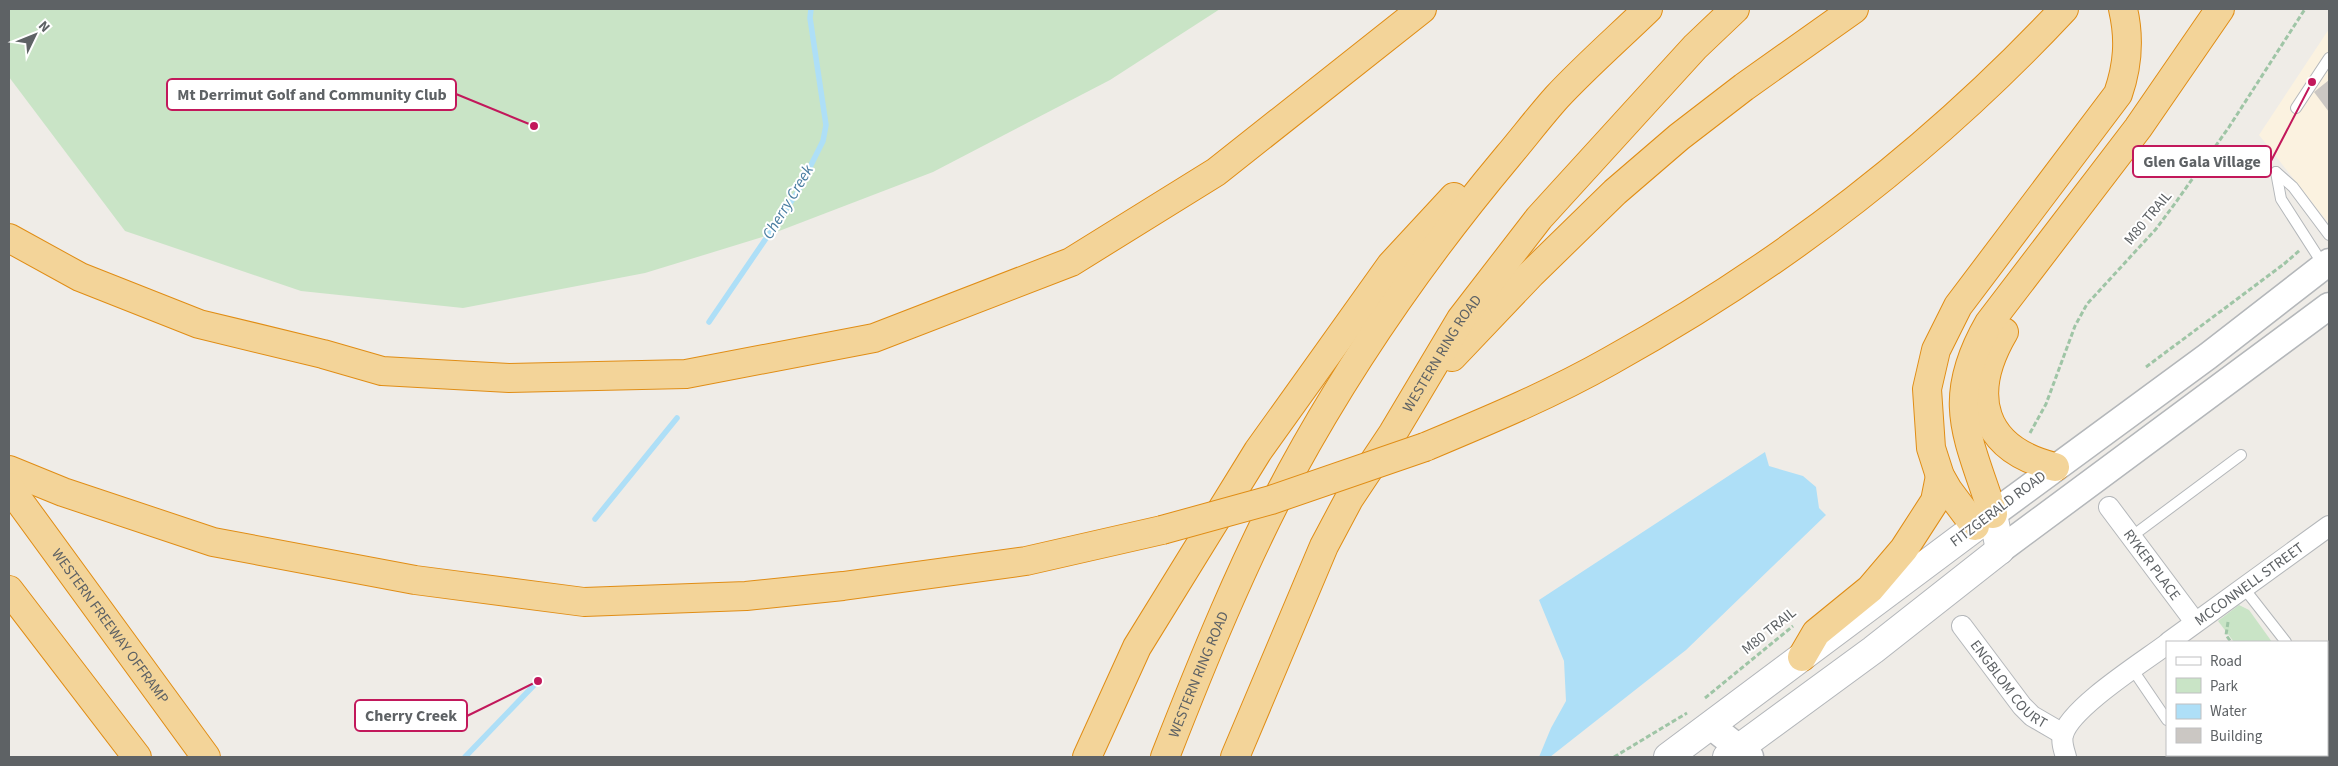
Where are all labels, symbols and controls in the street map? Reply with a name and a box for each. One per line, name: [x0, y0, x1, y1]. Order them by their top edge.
north arrow: [10, 10, 60, 60]
text: N: [33, 17, 54, 37]
callout: Mt Derrimut Golf and Community Club: [167, 79, 456, 110]
text: Mt Derrimut Golf and Community Club: [177, 84, 447, 106]
callout: Glen Gala Village: [2133, 146, 2271, 177]
text: Glen Gala Village: [2143, 151, 2261, 173]
water label: Cherry Creek: [757, 160, 819, 243]
street label: M80 TRAIL: [2119, 186, 2177, 250]
street label: WESTERN RING ROAD: [1397, 290, 1487, 416]
street label: FITZGERALD ROAD: [1946, 466, 2050, 552]
street label: RYKER PLACE: [2119, 525, 2186, 605]
street label: MCCONNELL STREET: [2190, 537, 2308, 631]
street label: WESTERN FREEWAY OFFRAMP: [47, 544, 174, 708]
street label: M80 TRAIL: [1737, 602, 1801, 660]
street label: WESTERN RING ROAD: [1163, 608, 1234, 741]
street label: ENGBLOM COURT: [1965, 635, 2051, 733]
legend: [2166, 641, 2328, 756]
text: Road: [2210, 651, 2242, 672]
text: Park: [2210, 676, 2239, 697]
callout: Cherry Creek: [355, 700, 467, 731]
text: Water: [2210, 701, 2247, 722]
text: Cherry Creek: [365, 705, 457, 727]
text: Building: [2210, 726, 2263, 747]

